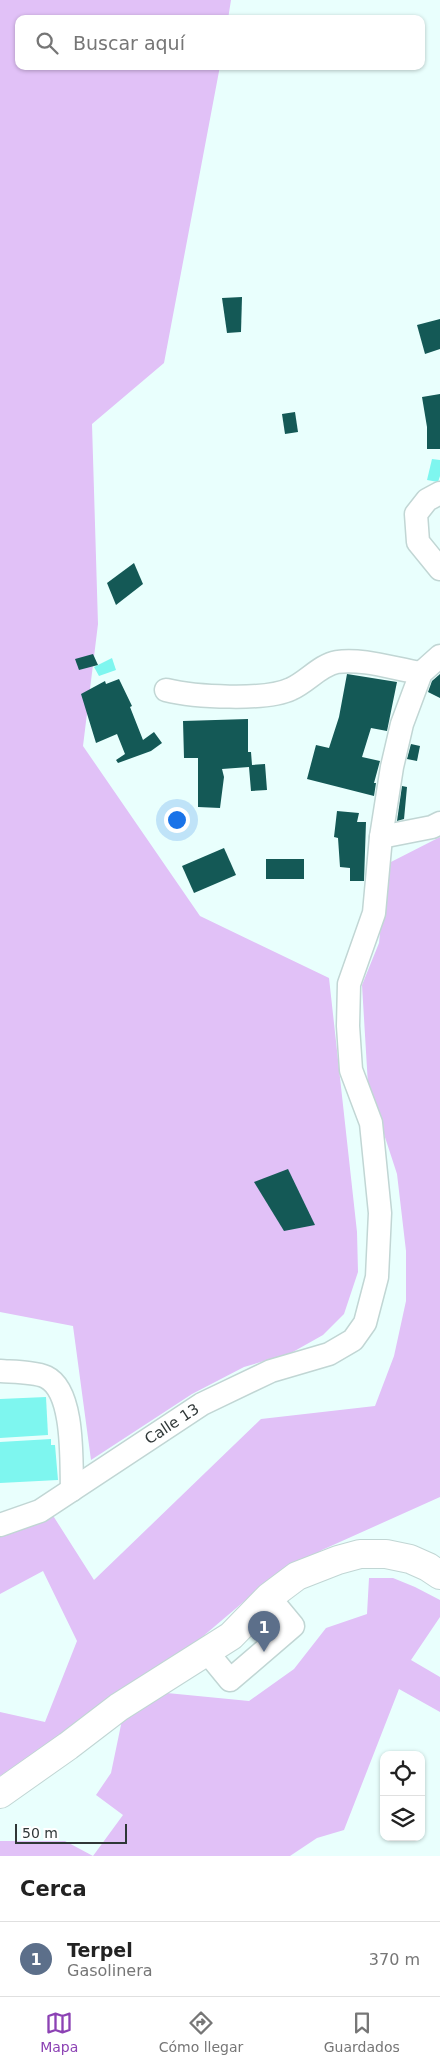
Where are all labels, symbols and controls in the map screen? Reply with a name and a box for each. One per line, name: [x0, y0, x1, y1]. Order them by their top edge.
search box: [15, 15, 425, 70]
icon: search: [33, 29, 61, 57]
text: Buscar aquí: [73, 32, 185, 54]
your location: [164, 807, 190, 833]
street label: Calle 13: [141, 1400, 203, 1448]
pin: 1: [248, 1611, 280, 1652]
map controls: [380, 1751, 425, 1841]
button: locate: [380, 1751, 425, 1796]
button: layers: [380, 1796, 425, 1841]
scale bar: [15, 1821, 128, 1844]
text: 50 m: [22, 1825, 58, 1841]
text: Cerca: [20, 1877, 87, 1901]
text: Terpel: [67, 1939, 133, 1961]
text: 1: [30, 1950, 42, 1969]
text: 370 m: [369, 1950, 420, 1969]
text: Gasolinera: [67, 1961, 153, 1980]
tab: Mapa: [40, 2009, 78, 2055]
tab: Cómo llegar: [159, 2009, 243, 2055]
tab: Guardados: [324, 2009, 400, 2055]

